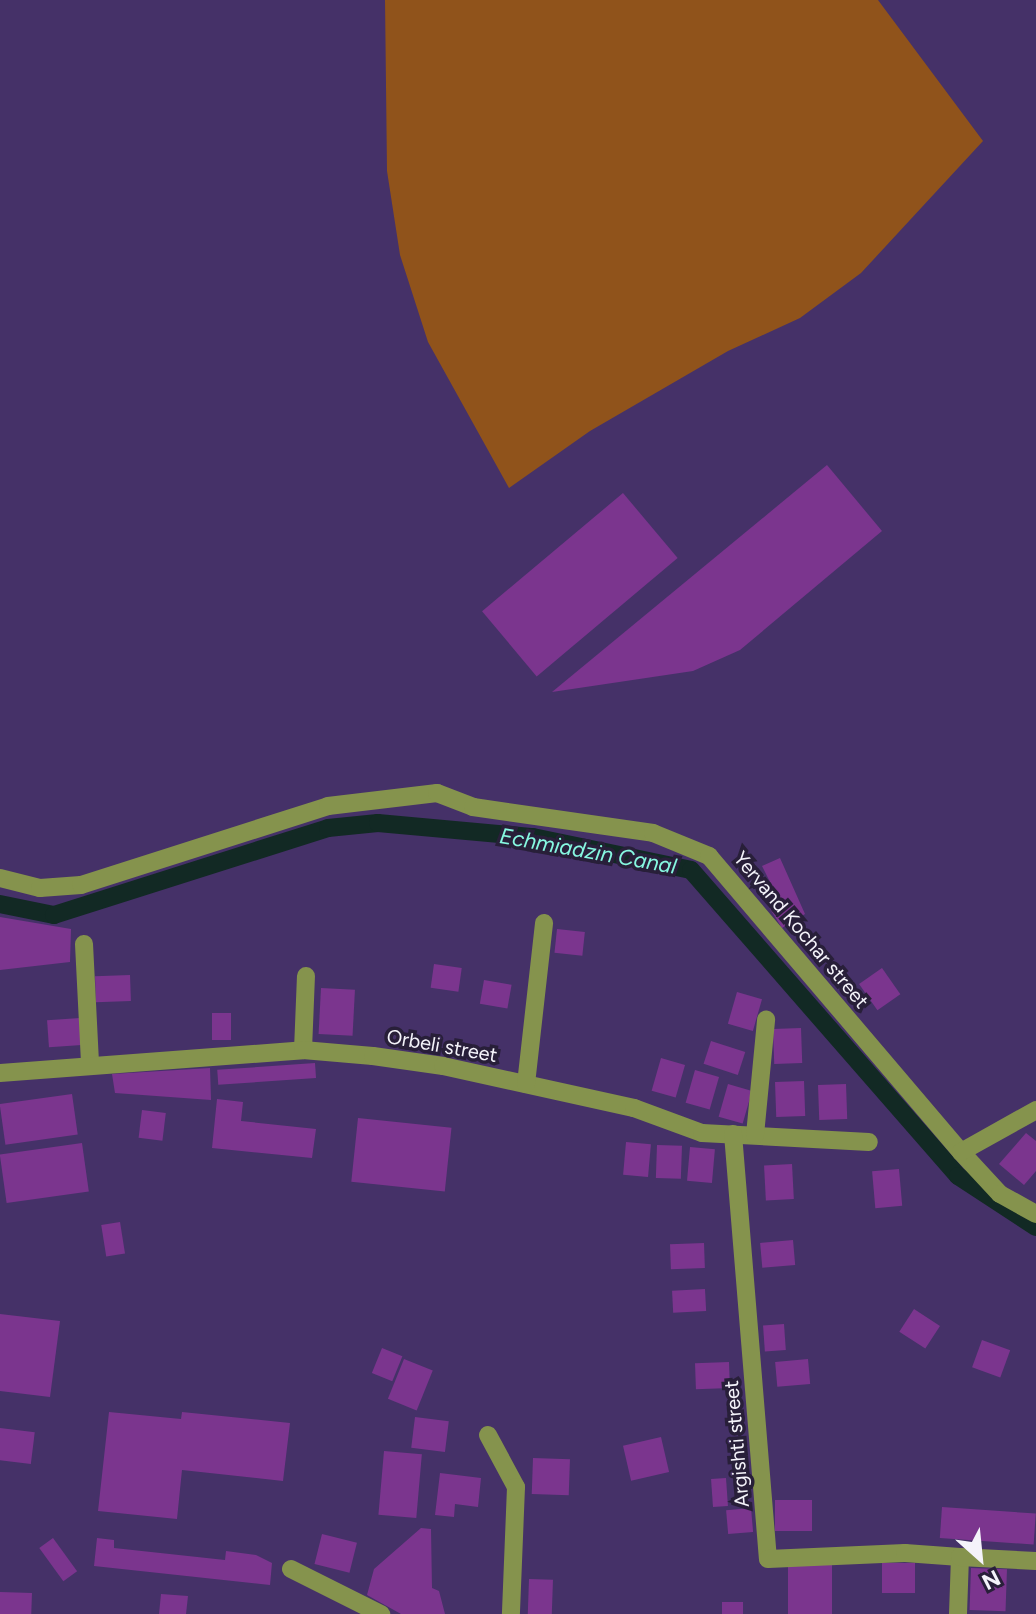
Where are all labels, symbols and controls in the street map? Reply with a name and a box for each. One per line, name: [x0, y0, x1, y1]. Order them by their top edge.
water label: Echmiadzin Canal: [497, 822, 679, 880]
street label: Yervand Kochar street: [728, 847, 874, 1013]
street label: Orbeli street: [385, 1024, 499, 1068]
street label: Argishti street: [719, 1380, 755, 1508]
north arrow: [940, 1518, 1020, 1598]
text: N: [977, 1564, 1005, 1596]

